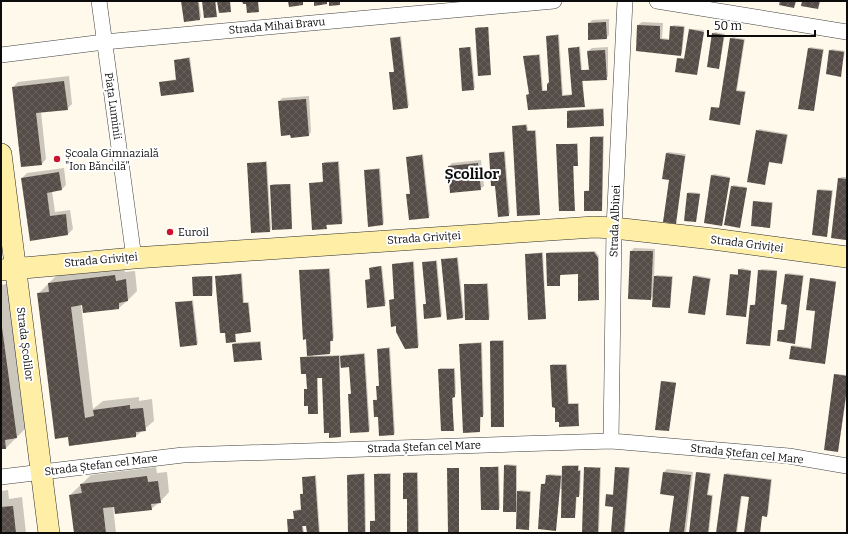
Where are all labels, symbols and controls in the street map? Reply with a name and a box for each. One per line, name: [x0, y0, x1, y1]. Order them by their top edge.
scale bar: [708, 12, 815, 38]
street label: Strada Mihai Bravu: [228, 15, 326, 37]
text: 50 m: [714, 19, 743, 33]
street label: Piața Luminii: [102, 72, 124, 141]
place label: Școala Gimnazială "Ion Băncilă": [65, 147, 159, 173]
marker: Școala Gimnazială "Ion Băncilă": [52, 154, 62, 164]
district label: Școlilor: [445, 165, 499, 184]
street label: Strada Albinei: [607, 184, 623, 257]
place label: Euroil: [178, 226, 209, 239]
marker: Euroil: [165, 227, 175, 237]
street label: Strada Griviței: [387, 229, 462, 247]
street label: Strada Griviței: [710, 233, 785, 255]
street label: Strada Griviței: [64, 250, 139, 270]
street label: Strada Școlilor: [14, 306, 36, 382]
street label: Strada Ștefan cel Mare: [367, 439, 481, 455]
street label: Strada Ștefan cel Mare: [690, 442, 804, 466]
street label: Strada Ștefan cel Mare: [44, 452, 158, 478]

